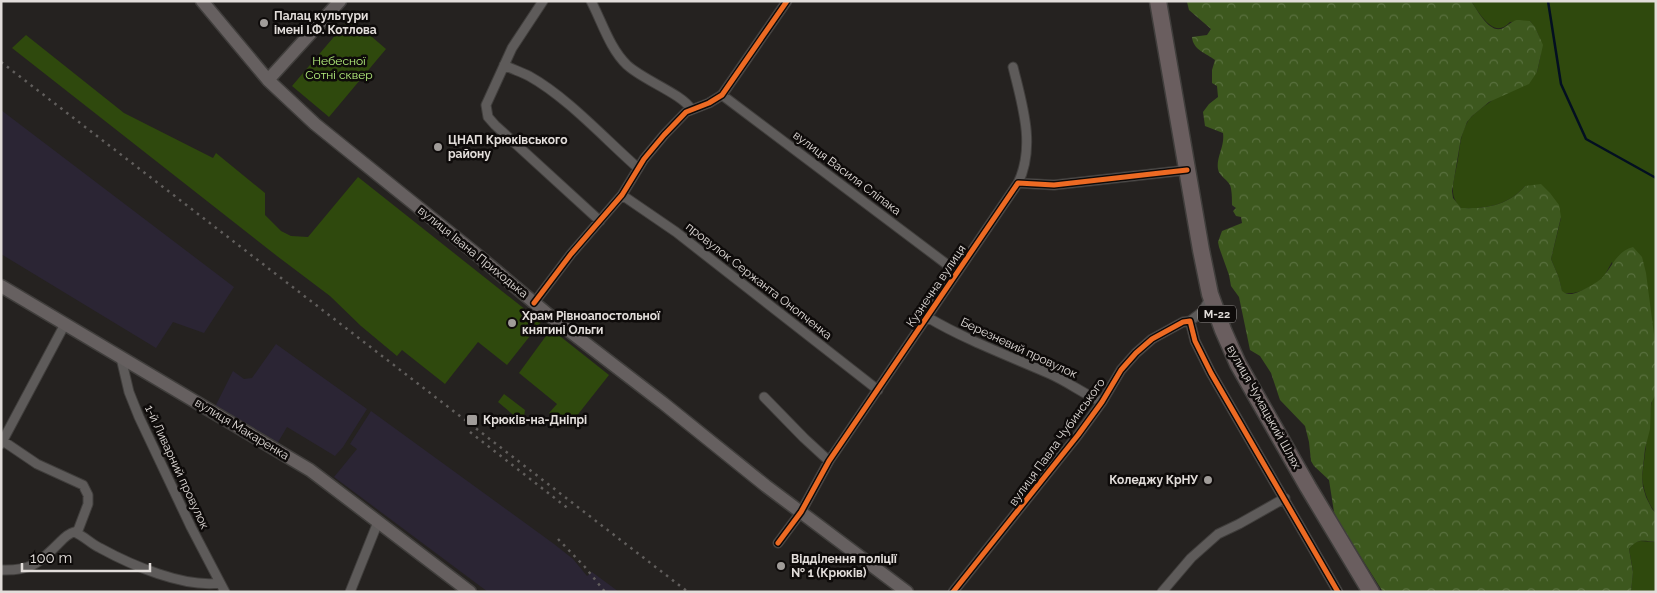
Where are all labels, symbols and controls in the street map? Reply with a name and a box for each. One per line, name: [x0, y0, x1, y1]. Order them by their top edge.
place label: Палац культури імені І.Ф. Котлова: [274, 9, 377, 37]
marker: Палац культури імені І.Ф. Котлова: [258, 17, 270, 29]
park label: Небесної Сотні сквер: [305, 54, 373, 82]
street label: вулиця Василя Сліпака: [790, 128, 904, 218]
place label: ЦНАП Крюківського району: [448, 133, 567, 161]
marker: ЦНАП Крюківського району: [432, 141, 444, 153]
street label: вулиця Івана Приходька: [415, 203, 531, 301]
street label: провулок Сержанта Онопченка: [683, 220, 835, 342]
street label: Кузнечна вулиця: [903, 242, 969, 330]
road number: М-22: [1198, 306, 1236, 322]
place label: Храм Рівноапостольної княгині Ольги: [521, 309, 661, 337]
street label: Березневий провулок: [958, 315, 1080, 381]
marker: Храм Рівноапостольної княгині Ольги: [506, 317, 518, 329]
street label: вулиця Чумацький Шлях: [1224, 343, 1304, 471]
street label: вулиця Павла Чубинського: [1006, 376, 1108, 508]
street label: вулиця Макаренка: [193, 395, 291, 463]
street label: 1-й Ливарний провулок: [142, 403, 212, 531]
marker: Крюків-на-Дніпрі: [465, 413, 479, 427]
place label: Крюків-на-Дніпрі: [483, 413, 587, 427]
place label: Коледжу КрНУ: [1109, 473, 1198, 487]
marker: Коледжу КрНУ: [1202, 474, 1214, 486]
scale bar: [22, 540, 150, 572]
text: 100 m: [30, 549, 72, 567]
place label: Відділення поліції № 1 (Крюків): [791, 552, 898, 580]
marker: Відділення поліції № 1 (Крюків): [775, 560, 787, 572]

